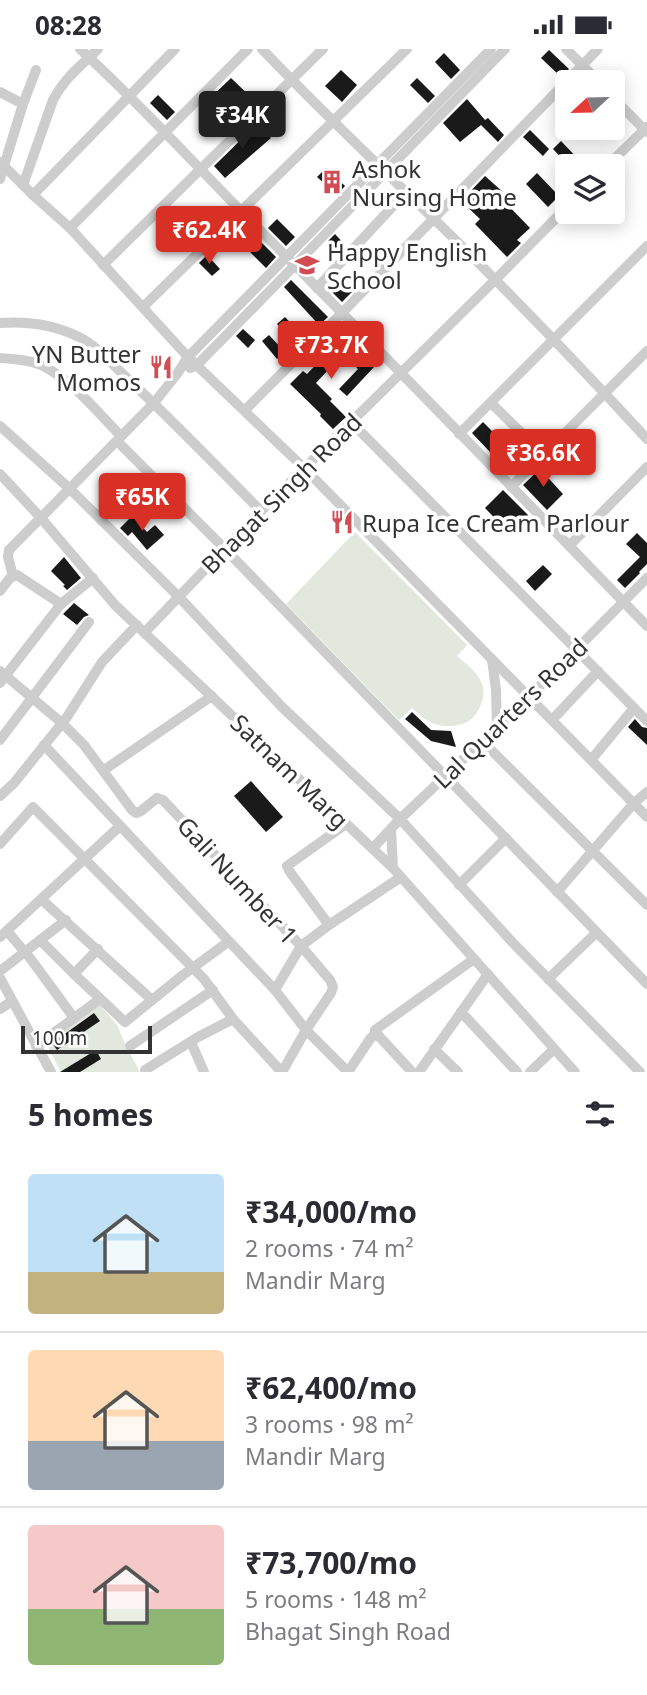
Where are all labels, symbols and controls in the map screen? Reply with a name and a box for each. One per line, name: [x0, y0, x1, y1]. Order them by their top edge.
text: 08:28: [35, 7, 102, 43]
north arrow: [555, 70, 625, 140]
map controls: [555, 70, 625, 224]
pin: ₹34K: [201, 91, 283, 151]
text: ₹34K: [215, 98, 269, 130]
place label: Ashok Nursing Home: [352, 152, 517, 213]
button: layers: [555, 154, 625, 224]
building icon: Ashok Nursing Home: [318, 168, 346, 196]
pin: ₹62.4K: [152, 207, 266, 266]
text: ₹62.4K: [172, 213, 246, 245]
place label: Happy English School: [327, 235, 487, 296]
school or university icon: Happy English School: [293, 251, 321, 279]
pin: ₹73.7K: [274, 321, 388, 381]
text: ₹73.7K: [294, 328, 368, 360]
place label: YN Butter Momos: [32, 337, 141, 398]
restaurant icon: YN Butter Momos: [147, 353, 175, 381]
street label: Bhagat Singh Road: [193, 405, 369, 581]
pin: ₹36.6K: [486, 429, 600, 489]
text: ₹36.6K: [506, 436, 580, 468]
pin: ₹65K: [101, 473, 183, 533]
text: ₹65K: [115, 480, 169, 512]
place label: Rupa Ice Cream Parlour: [362, 506, 629, 539]
restaurant icon: Rupa Ice Cream Parlour: [328, 508, 356, 536]
street label: Lal Quarters Road: [426, 631, 594, 795]
street label: Satnam Marg: [224, 706, 356, 836]
street label: Gali Number 1: [170, 809, 306, 951]
scale bar: [21, 1023, 152, 1055]
text: 100 m: [32, 1025, 87, 1051]
text: 5 homes: [28, 1094, 153, 1135]
icon: filters: [581, 1095, 619, 1133]
text: ₹34,000/mo: [245, 1191, 417, 1232]
icon: home: [84, 1202, 168, 1286]
text: 2 rooms · 74 m²: [245, 1232, 414, 1264]
text: Mandir Marg: [245, 1264, 386, 1296]
text: ₹62,400/mo: [245, 1367, 417, 1408]
icon: home: [84, 1378, 168, 1462]
text: 3 rooms · 98 m²: [245, 1408, 414, 1440]
text: Mandir Marg: [245, 1440, 386, 1472]
text: ₹73,700/mo: [245, 1542, 417, 1583]
icon: home: [84, 1553, 168, 1637]
text: 5 rooms · 148 m²: [245, 1583, 427, 1615]
text: Bhagat Singh Road: [245, 1615, 451, 1647]

